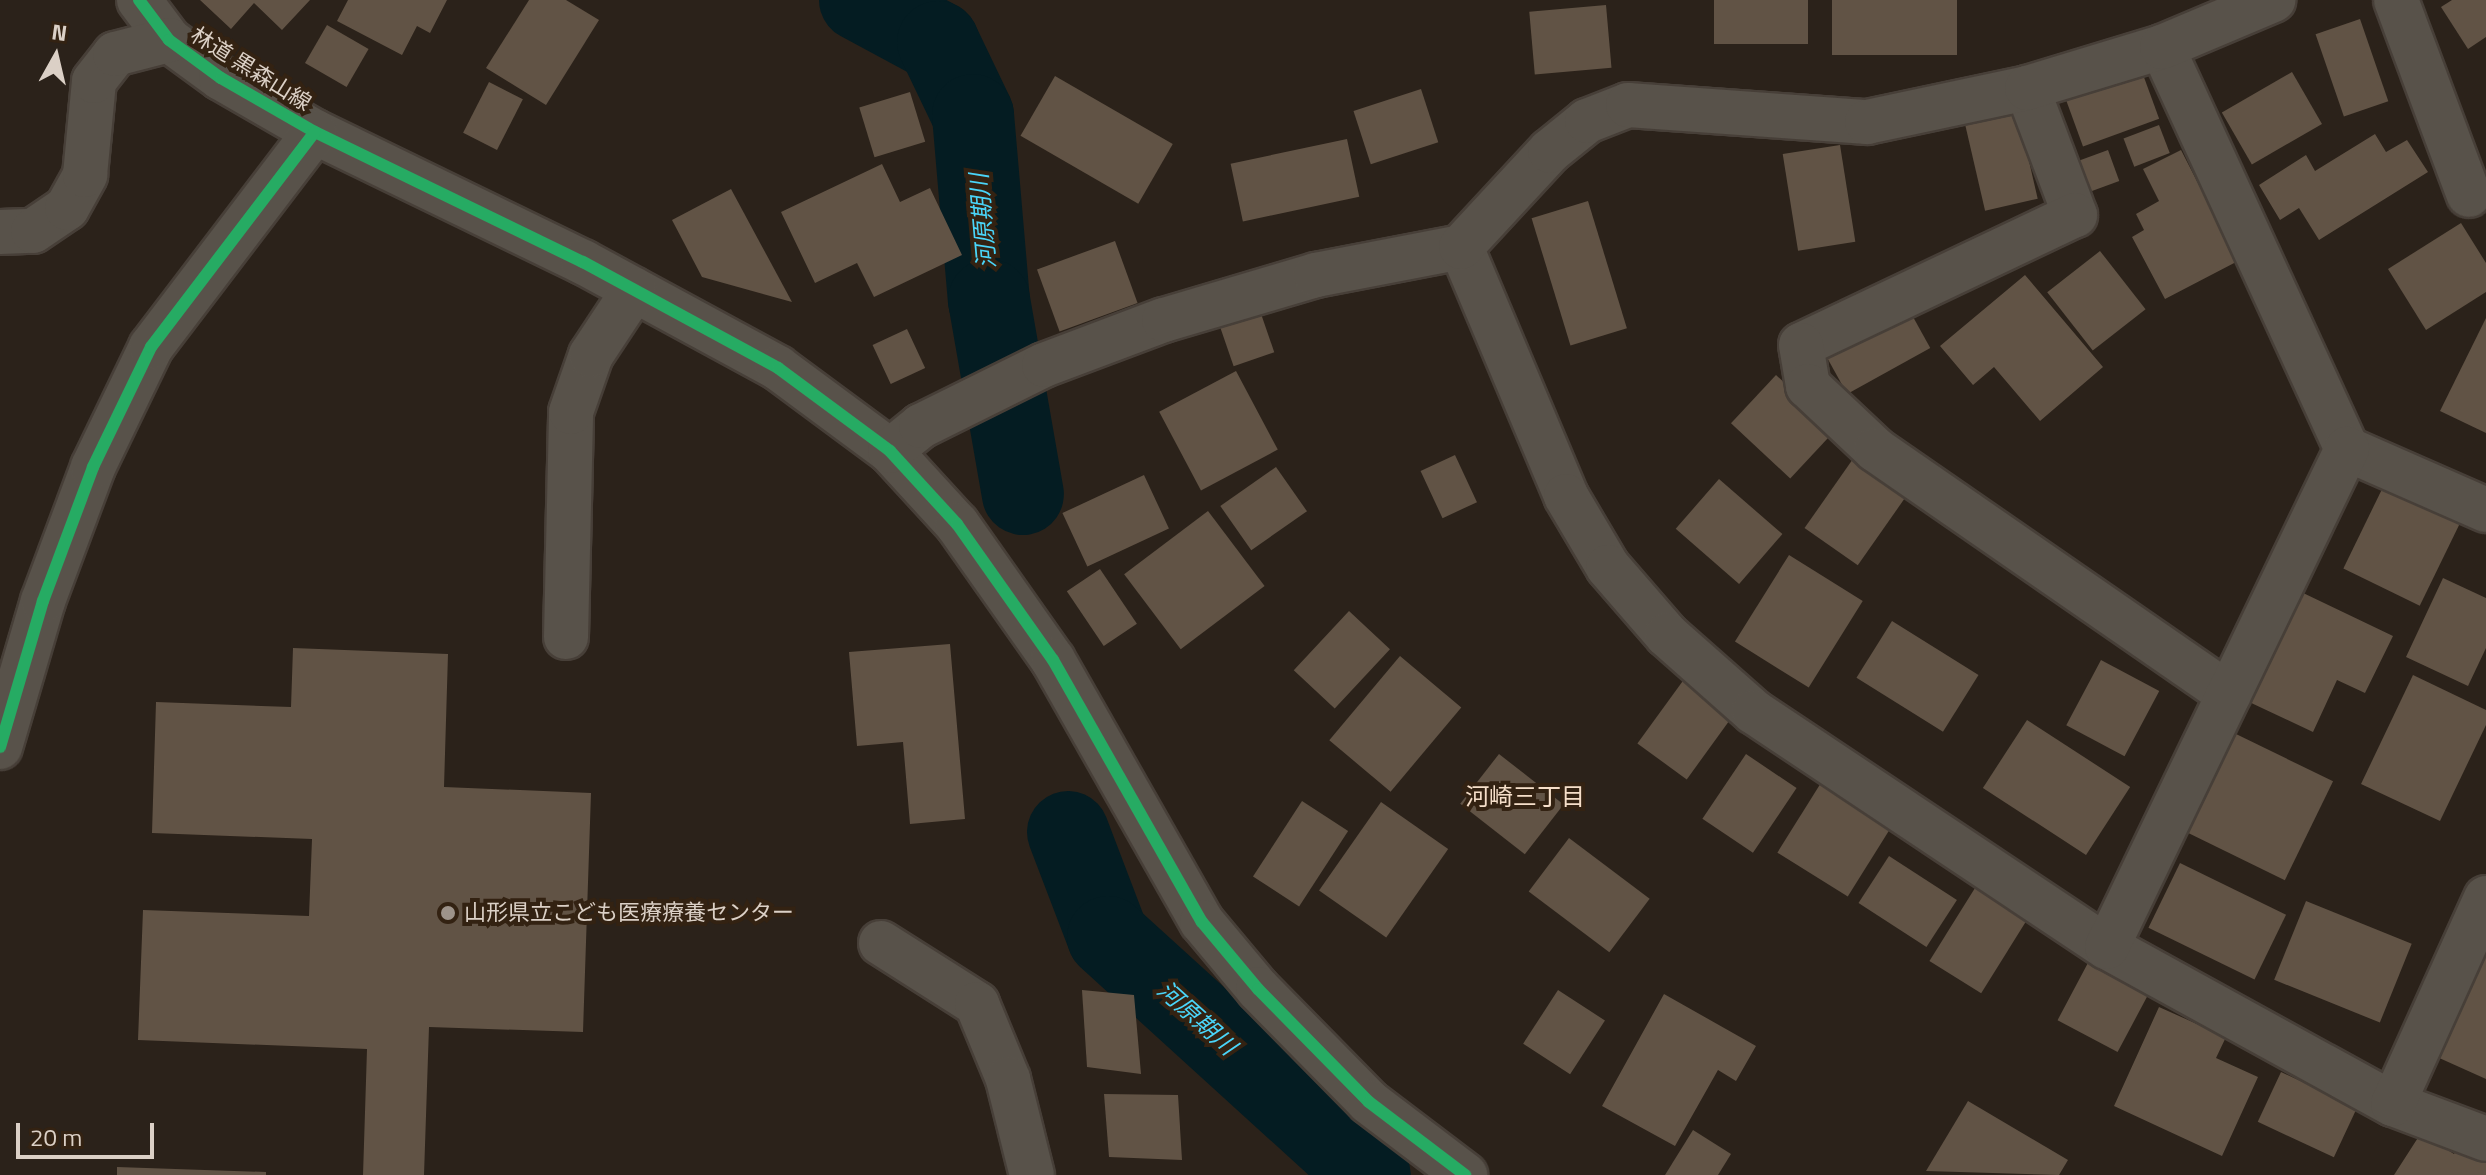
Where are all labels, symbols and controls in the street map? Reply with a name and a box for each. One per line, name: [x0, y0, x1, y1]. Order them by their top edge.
text: N: [49, 14, 69, 50]
north arrow: [16, 16, 96, 96]
street label: 林道 黒森山線: [186, 22, 316, 116]
water label: 河原期川: [964, 172, 1002, 270]
district label: 河崎三丁目: [1465, 783, 1585, 811]
place label: 山形県立こども医療療養センター: [464, 900, 794, 926]
marker: 山形県立こども医療療養センター: [439, 904, 457, 922]
water label: 河原期川: [1152, 975, 1242, 1061]
scale bar: [20, 1107, 158, 1157]
text: 20 m: [30, 1119, 82, 1155]

